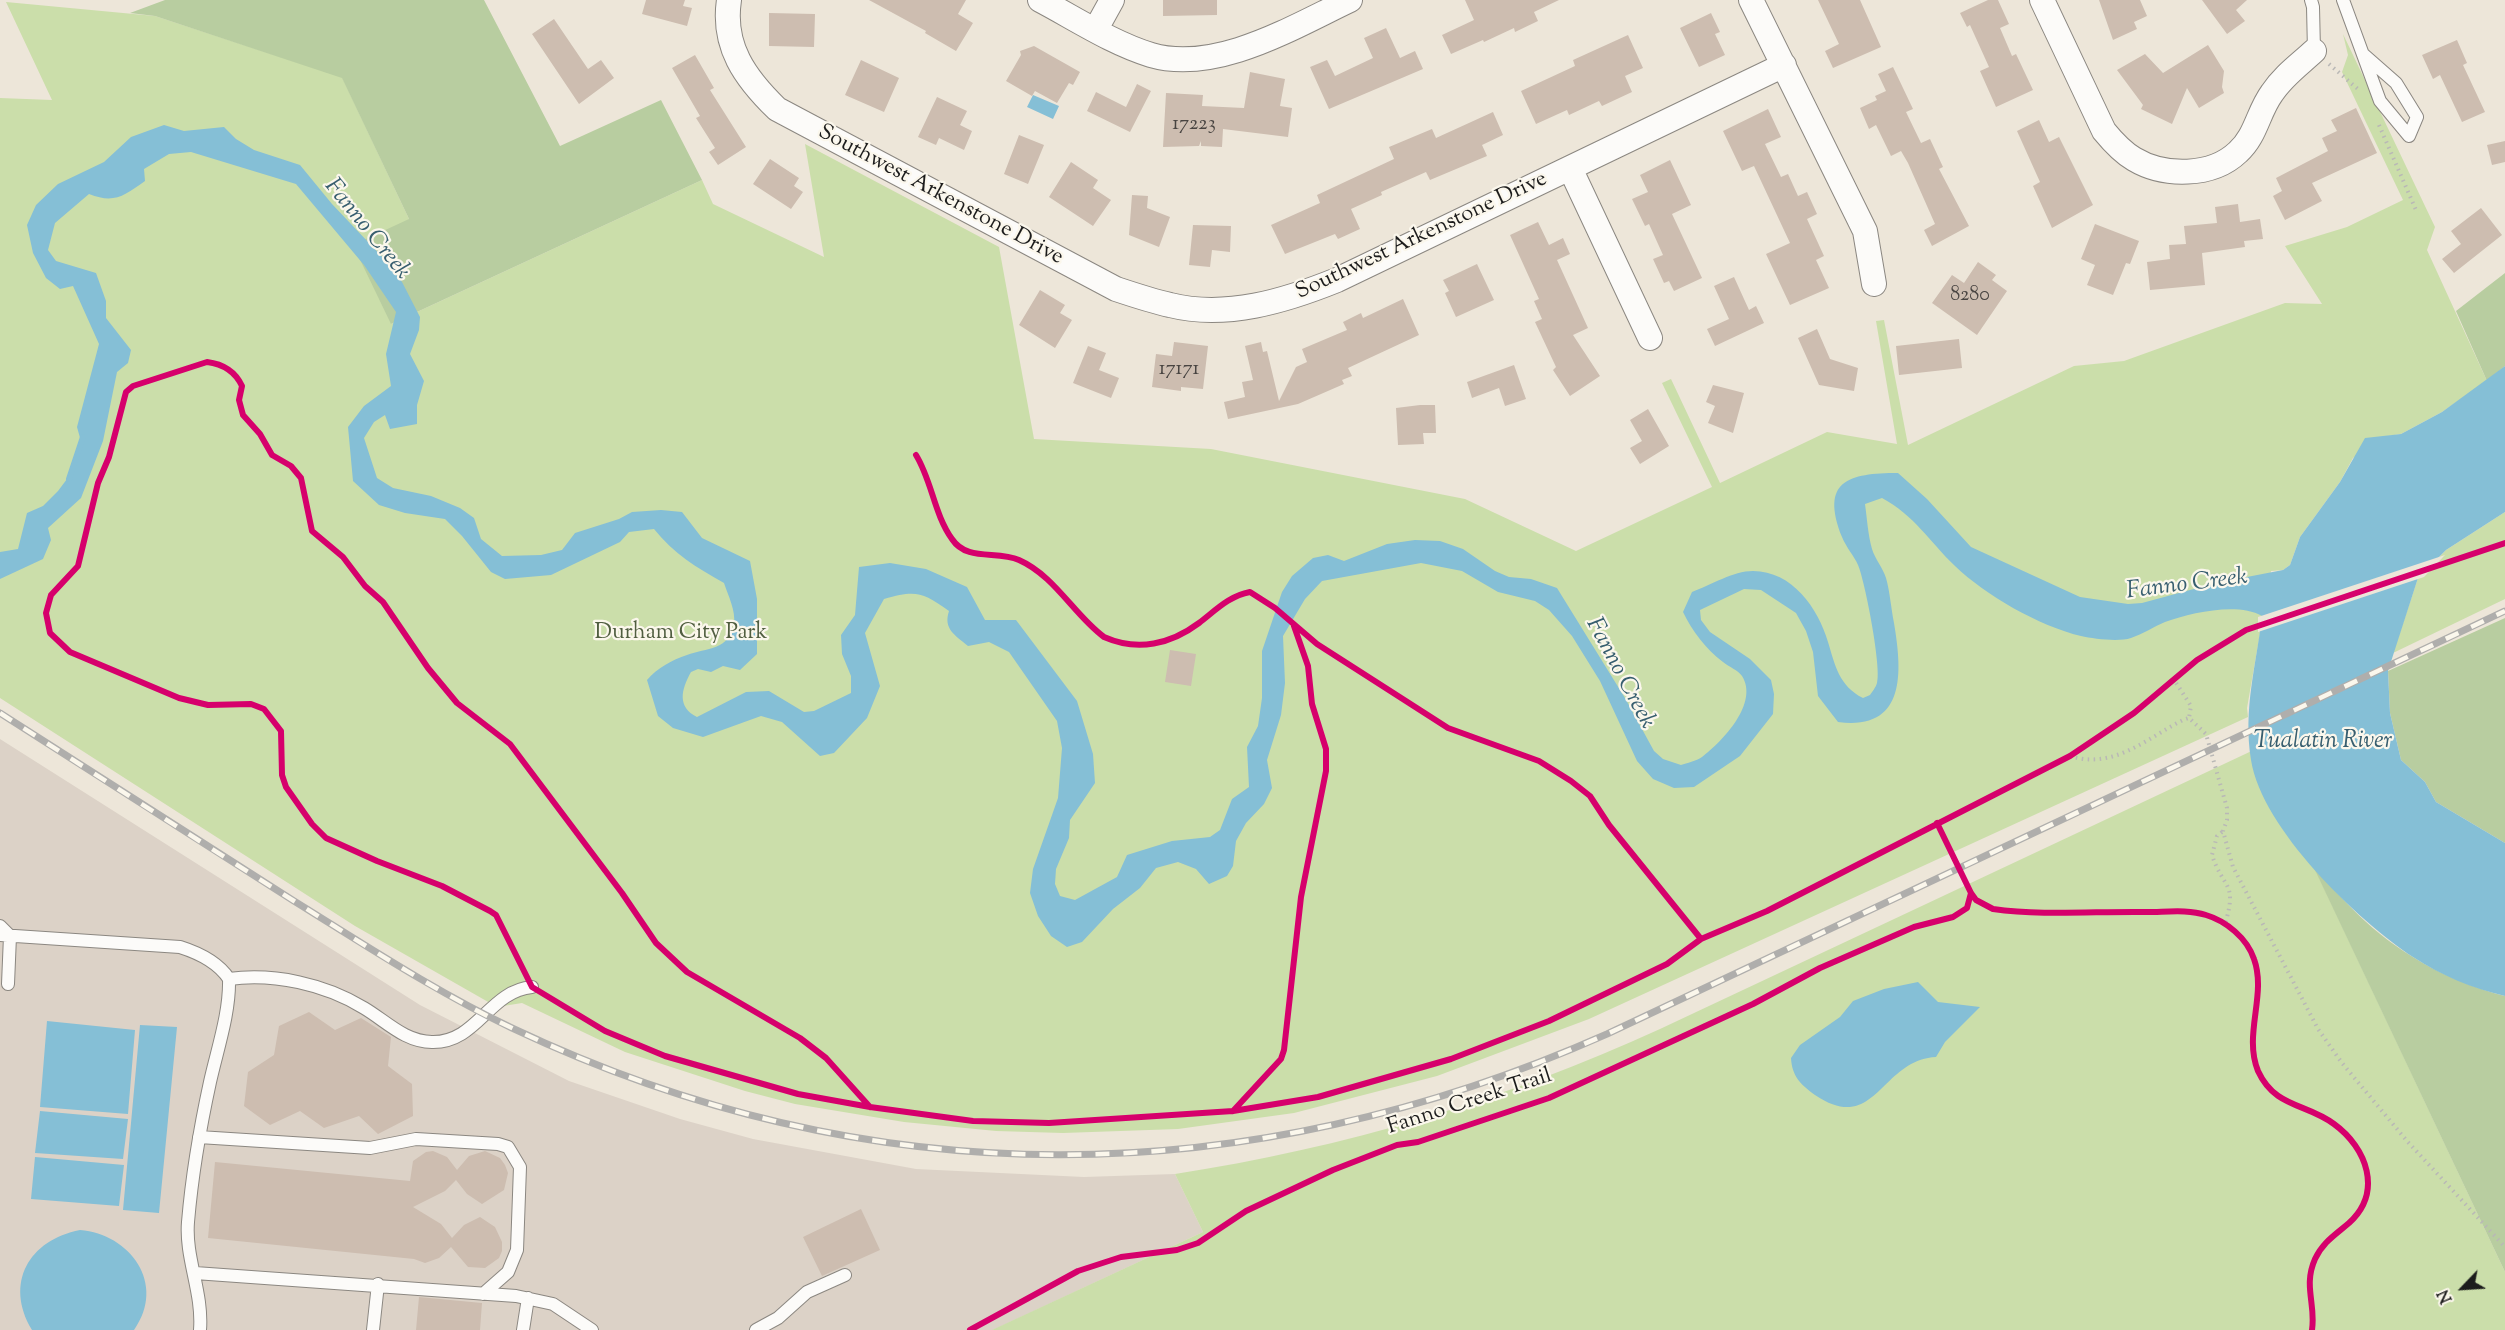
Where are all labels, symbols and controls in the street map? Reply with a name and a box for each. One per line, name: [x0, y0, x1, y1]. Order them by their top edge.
house number: 17223: [1172, 114, 1216, 138]
street label: Southwest Arkenstone Drive: [813, 120, 1067, 272]
street label: Southwest Arkenstone Drive: [1292, 167, 1552, 307]
water label: Fanno Creek: [316, 174, 416, 286]
house number: 8280: [1950, 285, 1990, 309]
house number: 17171: [1159, 359, 1199, 383]
water label: Fanno Creek: [2125, 564, 2249, 608]
water label: Fanno Creek: [1578, 613, 1660, 735]
park label: Durham City Park: [595, 621, 767, 647]
water label: Tualatin River: [2254, 729, 2392, 757]
street label: Fanno Creek Trail: [1384, 1064, 1556, 1142]
north arrow: [2433, 1258, 2493, 1318]
text: N: [2433, 1285, 2459, 1306]

